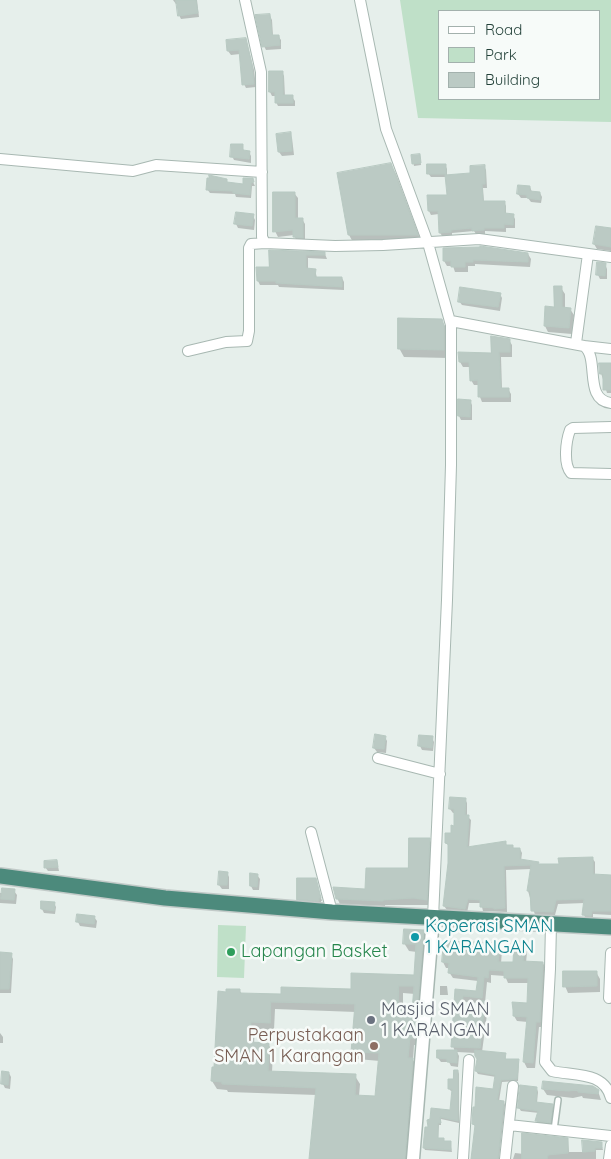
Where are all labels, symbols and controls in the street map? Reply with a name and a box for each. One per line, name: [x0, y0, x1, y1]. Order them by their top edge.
legend: [438, 10, 601, 100]
text: Road: [485, 20, 522, 39]
text: Park: [485, 45, 517, 64]
text: Building: [485, 70, 540, 89]
place label: Koperasi SMAN 1 KARANGAN: [425, 916, 553, 959]
marker: Koperasi SMAN 1 KARANGAN: [409, 931, 421, 943]
place label: Lapangan Basket: [241, 941, 388, 963]
marker: Lapangan Basket: [225, 946, 237, 958]
place label: Masjid SMAN 1 KARANGAN: [381, 999, 490, 1042]
marker: Masjid SMAN 1 KARANGAN: [365, 1014, 377, 1026]
place label: Perpustakaan SMAN 1 Karangan: [214, 1025, 364, 1068]
marker: Perpustakaan SMAN 1 Karangan: [368, 1040, 380, 1052]

